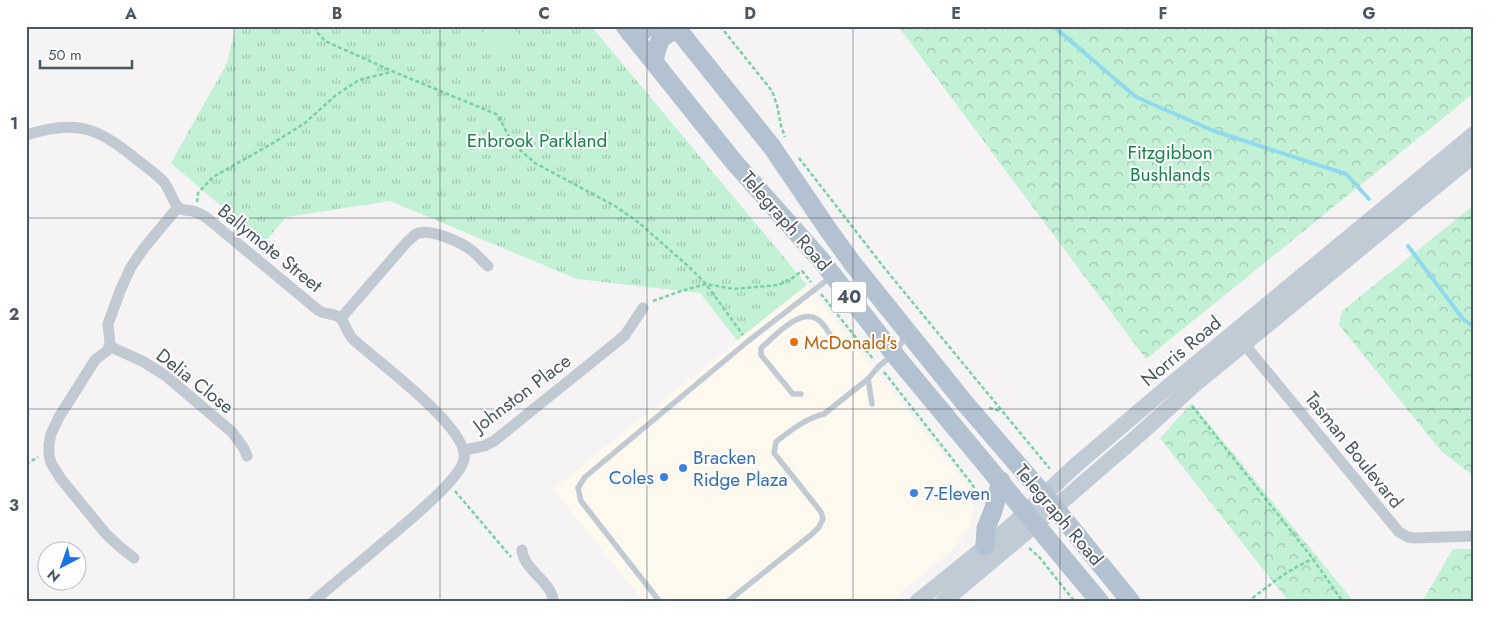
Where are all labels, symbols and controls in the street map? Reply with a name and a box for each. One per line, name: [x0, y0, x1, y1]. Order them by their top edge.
text: A: [124, 2, 137, 25]
text: B: [332, 2, 342, 25]
text: C: [538, 2, 550, 25]
text: D: [744, 2, 756, 25]
text: E: [951, 2, 961, 25]
text: F: [1159, 2, 1167, 25]
text: G: [1362, 2, 1376, 25]
scale bar: [40, 38, 132, 70]
text: 50 m: [48, 44, 82, 66]
text: 1: [10, 112, 18, 135]
park label: Enbrook Parkland: [467, 127, 607, 154]
park label: Fitzgibbon Bushlands: [1127, 139, 1213, 188]
street label: Telegraph Road: [735, 165, 837, 277]
street label: Ballymote Street: [212, 197, 328, 299]
road number: 40: [832, 282, 866, 312]
text: 2: [9, 303, 19, 326]
street label: Norris Road: [1135, 309, 1227, 393]
place label: McDonald's: [804, 329, 898, 356]
marker: McDonald's: [788, 336, 800, 348]
street label: Delia Close: [150, 342, 240, 420]
street label: Johnston Place: [465, 347, 577, 440]
street label: Tasman Boulevard: [1298, 386, 1410, 514]
place label: Bracken Ridge Plaza: [693, 444, 788, 493]
street label: Telegraph Road: [1009, 458, 1109, 572]
marker: Bracken Ridge Plaza: [677, 462, 689, 474]
place label: Coles: [609, 464, 654, 491]
marker: Coles: [658, 471, 670, 483]
place label: 7-Eleven: [924, 480, 990, 507]
marker: 7-Eleven: [908, 487, 920, 499]
text: 3: [9, 494, 19, 517]
north arrow: [38, 540, 88, 590]
text: N: [43, 565, 64, 587]

